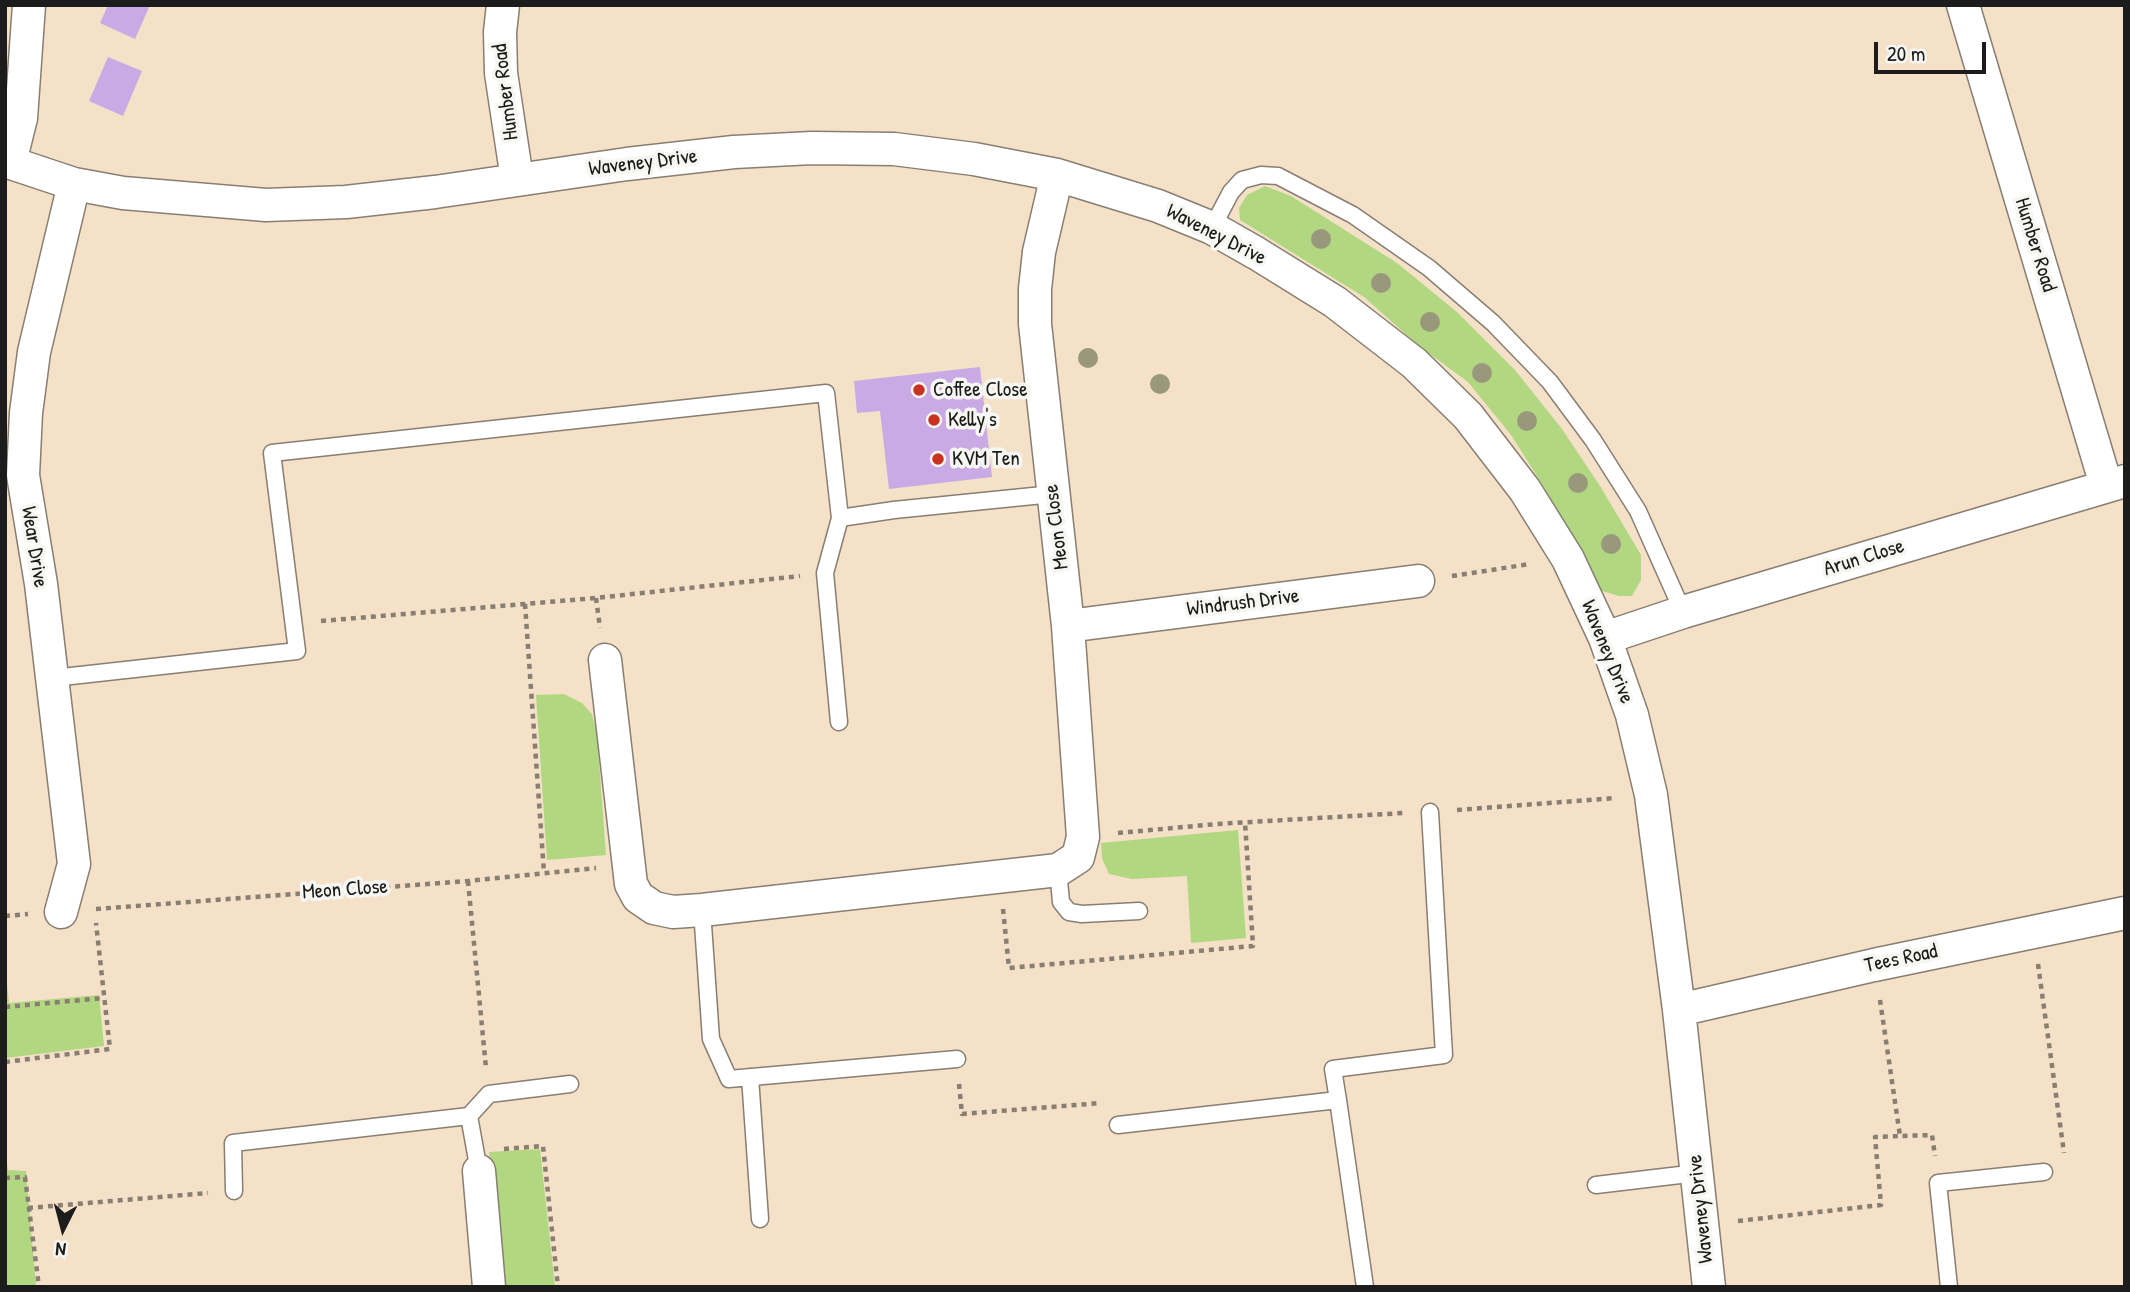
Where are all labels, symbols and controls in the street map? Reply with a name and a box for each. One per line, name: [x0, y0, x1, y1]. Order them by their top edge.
scale bar: [1878, 28, 1990, 72]
text: 20 m: [1887, 39, 1925, 68]
street label: Humber Road: [488, 42, 524, 142]
street label: Waveney Drive: [587, 144, 699, 182]
street label: Humber Road: [2009, 195, 2061, 295]
street label: Waveney Drive: [1162, 199, 1270, 271]
place label: Coffee Close: [933, 377, 1028, 403]
marker: Coffee Close: [911, 382, 927, 398]
place label: Kelly's: [948, 407, 997, 433]
marker: Kelly's: [926, 412, 942, 428]
place label: KVM Ten: [952, 446, 1020, 472]
marker: KVM Ten: [930, 451, 946, 467]
street label: Meon Close: [1039, 483, 1075, 571]
street label: Wear Drive: [15, 505, 53, 589]
street label: Arun Close: [1821, 534, 1907, 582]
street label: Windrush Drive: [1185, 584, 1301, 622]
street label: Waveney Drive: [1575, 597, 1639, 707]
street label: Meon Close: [301, 874, 389, 906]
street label: Tees Road: [1862, 939, 1940, 979]
street label: Waveney Drive: [1683, 1153, 1719, 1265]
north arrow: [28, 1194, 98, 1264]
text: N: [54, 1236, 67, 1263]

